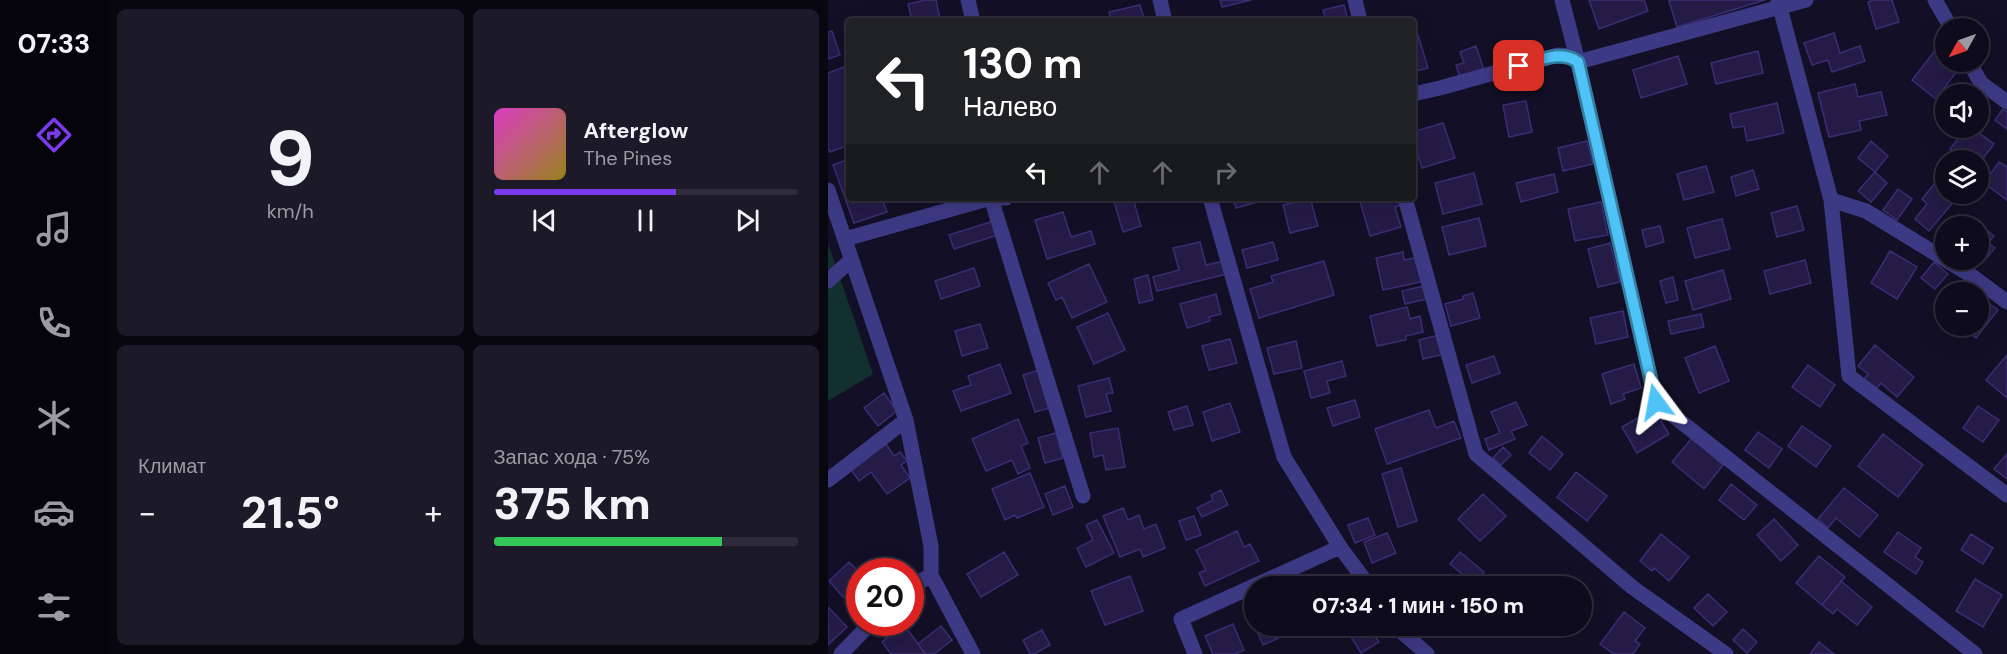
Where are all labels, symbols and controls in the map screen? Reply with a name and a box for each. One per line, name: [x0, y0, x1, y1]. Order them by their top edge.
north arrow: [1935, 18, 1989, 72]
map controls: [1935, 18, 1989, 336]
text: 07:33: [18, 26, 90, 61]
text: 130 m: [963, 36, 1083, 91]
pin: [1493, 40, 1544, 91]
icon: left: [864, 42, 942, 120]
icon: arrive: [1502, 49, 1535, 82]
button: sound: [1935, 84, 1989, 138]
text: Налево: [963, 89, 1057, 124]
text: 9: [265, 108, 315, 209]
icon: directions: [33, 114, 75, 156]
text: Afterglow: [584, 116, 688, 145]
text: The Pines: [584, 145, 672, 171]
button: layers: [1935, 150, 1989, 204]
icon: left: [1020, 156, 1053, 189]
icon: ahead: [1083, 156, 1116, 189]
icon: ahead: [1146, 156, 1179, 189]
icon: right: [1209, 156, 1242, 189]
text: km/h: [267, 198, 314, 224]
icon: previous: [528, 204, 561, 237]
icon: pause: [629, 204, 662, 237]
icon: next: [731, 204, 764, 237]
icon: music: [33, 208, 75, 250]
button: +: [1935, 216, 1989, 270]
button: −: [1935, 282, 1989, 336]
icon: phone: [33, 302, 75, 344]
position arrow: [1624, 370, 1688, 434]
icon: climate: [33, 397, 75, 439]
text: Запас хода · 75%: [494, 444, 650, 470]
text: Климат: [138, 453, 206, 479]
text: 375 km: [494, 474, 651, 533]
text: 21.5°: [241, 483, 340, 542]
icon: car: [33, 491, 75, 533]
text: −: [138, 491, 156, 534]
text: +: [424, 491, 443, 534]
speed limit sign: 20: [846, 558, 924, 636]
icon: filters: [33, 586, 75, 628]
text: 07:34 · 1 мин · 150 m: [1312, 591, 1524, 620]

